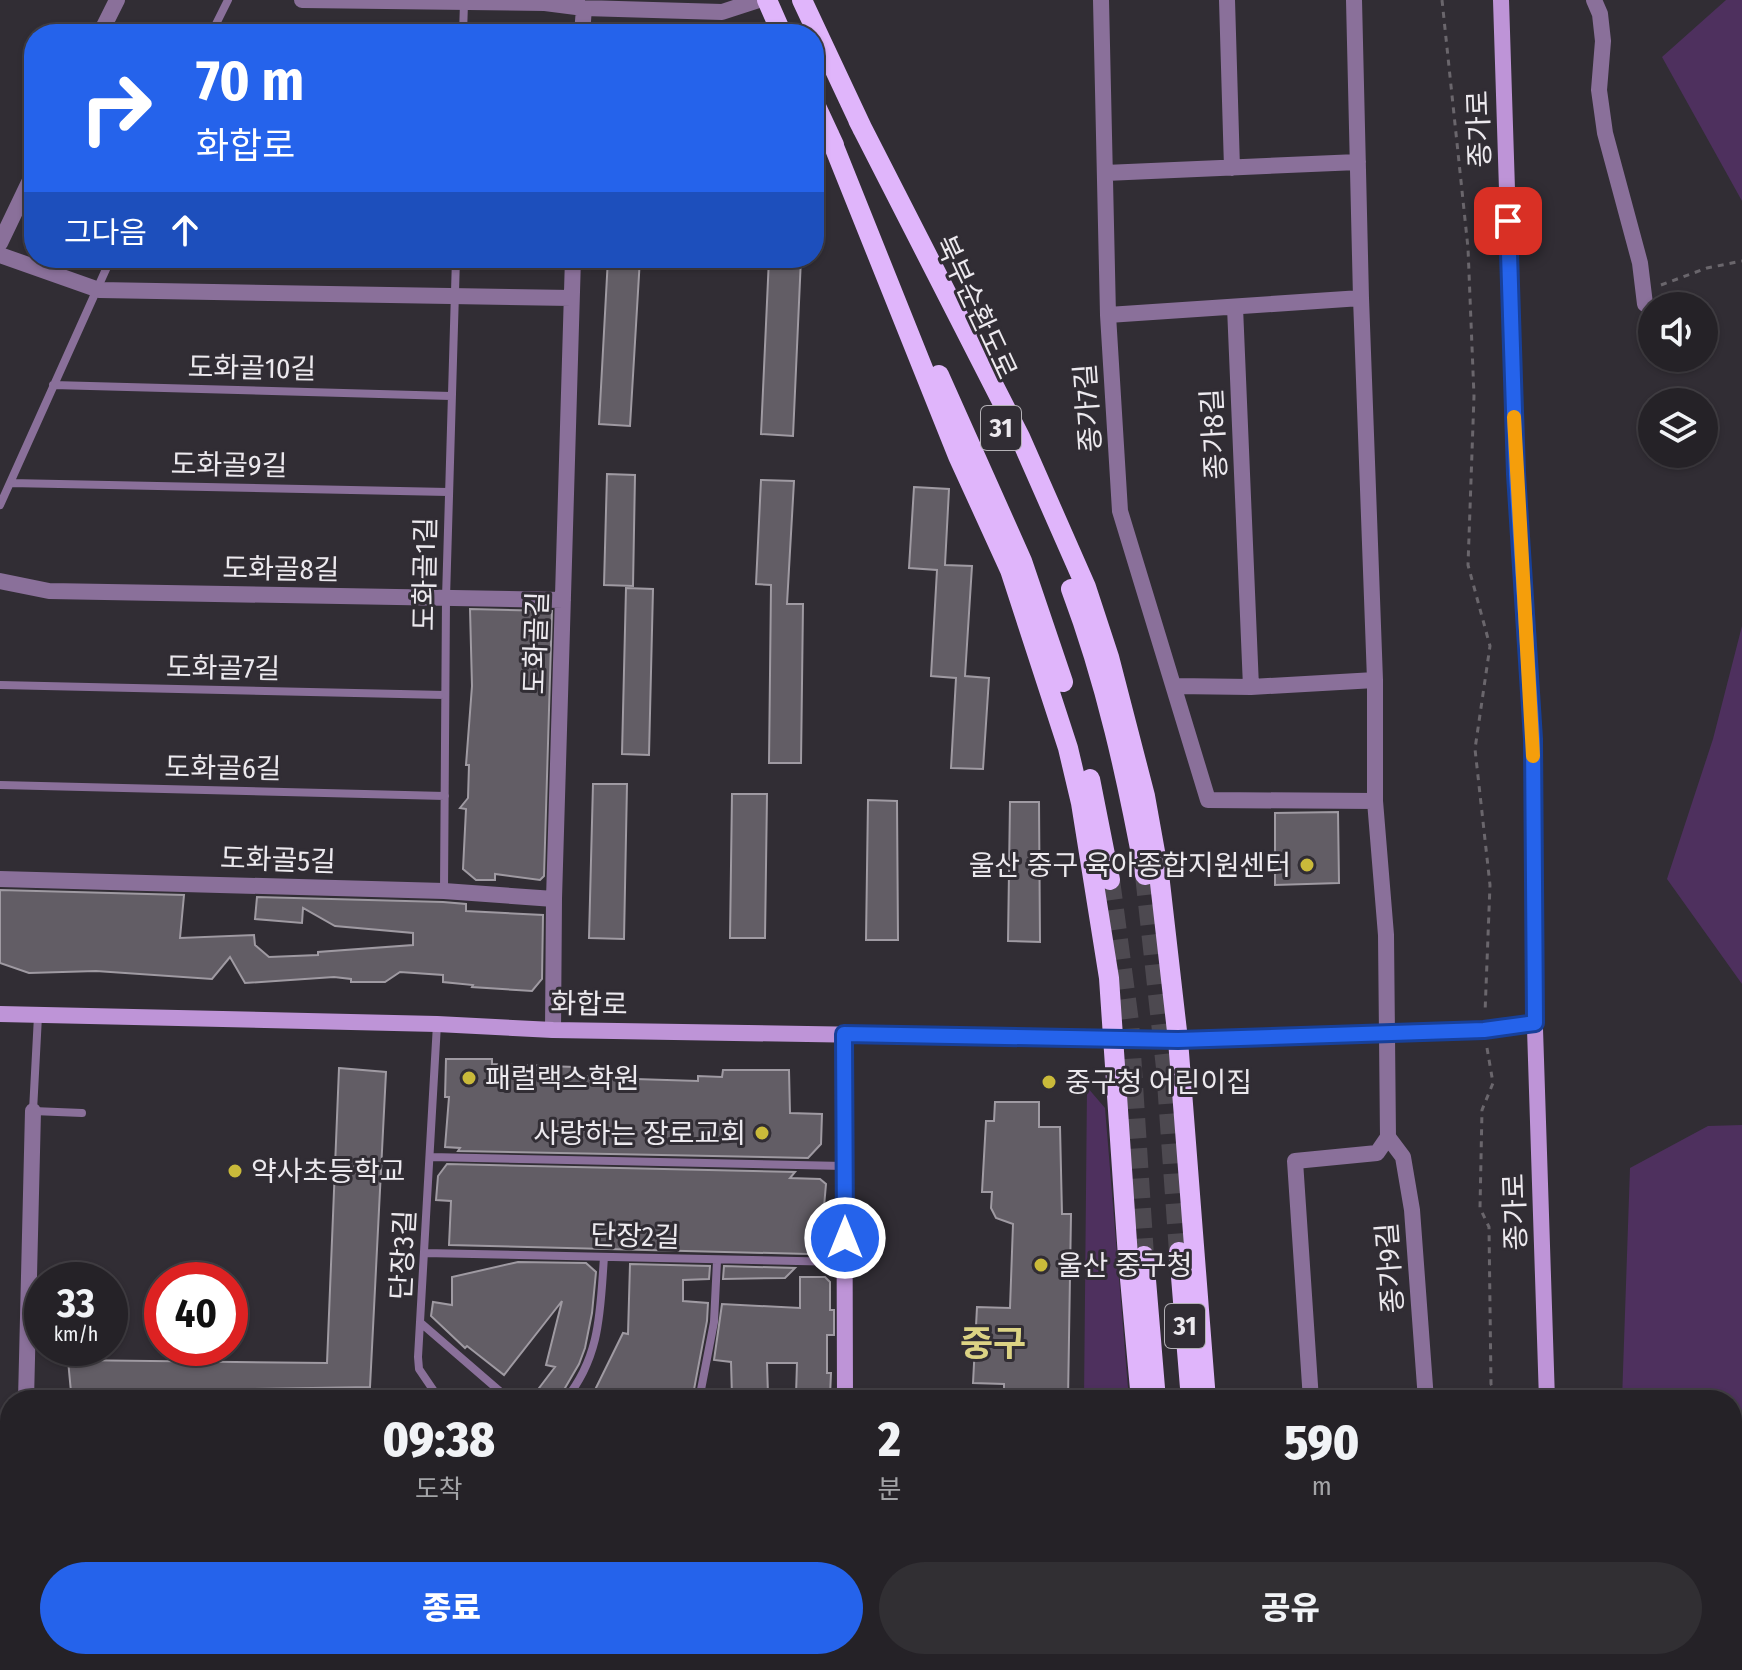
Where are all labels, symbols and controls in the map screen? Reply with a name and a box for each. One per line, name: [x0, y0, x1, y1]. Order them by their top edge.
text: 70 m: [196, 48, 304, 115]
icon: right: [64, 56, 168, 160]
street label: 종가로: [1461, 90, 1497, 168]
text: 화합로: [196, 124, 295, 168]
pin: [1474, 187, 1542, 255]
icon: arrive: [1486, 199, 1530, 243]
icon: ahead: [163, 208, 207, 252]
text: 그다음: [64, 215, 147, 251]
street label: 북부순환도로: [928, 230, 1024, 384]
map controls: [1638, 292, 1718, 468]
button: sound: [1638, 292, 1718, 372]
street label: 도화골10길: [187, 350, 317, 386]
street label: 종가7길: [1068, 363, 1108, 453]
street label: 종가8길: [1195, 388, 1233, 480]
button: layers: [1638, 388, 1718, 468]
road number: 31: [981, 406, 1021, 450]
street label: 도화골9길: [170, 447, 288, 483]
street label: 도화골1길: [408, 517, 442, 631]
street label: 도화골8길: [222, 551, 340, 587]
street label: 도화골길: [518, 591, 554, 695]
street label: 도화골7길: [166, 651, 280, 685]
street label: 도화골6길: [164, 750, 282, 786]
street label: 도화골5길: [220, 841, 336, 879]
place label: 울산 중구 육아종합지원센터: [969, 849, 1291, 882]
marker: 울산 중구 육아종합지원센터: [1298, 856, 1316, 874]
street label: 화합로: [550, 987, 628, 1021]
place label: 패럴랙스학원: [485, 1062, 640, 1095]
place label: 중구청 어린이집: [1065, 1066, 1252, 1099]
marker: 패럴랙스학원: [460, 1069, 478, 1087]
marker: 중구청 어린이집: [1040, 1073, 1058, 1091]
place label: 사랑하는 장로교회: [533, 1117, 746, 1150]
marker: 사랑하는 장로교회: [753, 1124, 771, 1142]
place label: 약사초등학교: [251, 1155, 406, 1188]
marker: 약사초등학교: [226, 1162, 244, 1180]
street label: 종가로: [1497, 1173, 1533, 1251]
position arrow: [803, 1196, 887, 1280]
street label: 단장3길: [384, 1209, 422, 1301]
street label: 단장2길: [590, 1218, 680, 1254]
street label: 종가9길: [1370, 1222, 1410, 1314]
place label: 울산 중구청: [1057, 1249, 1192, 1282]
marker: 울산 중구청: [1032, 1256, 1050, 1274]
speed limit sign: 40: [144, 1262, 248, 1366]
text: 33: [57, 1280, 95, 1328]
road number: 31: [1165, 1304, 1205, 1348]
text: km/h: [54, 1322, 98, 1346]
district label: 중구: [960, 1322, 1026, 1366]
text: 09:38: [383, 1411, 495, 1469]
text: 2: [878, 1411, 901, 1469]
text: 590: [1284, 1414, 1359, 1472]
text: m: [1312, 1471, 1332, 1502]
text: 도착: [415, 1474, 463, 1505]
text: 분: [878, 1474, 902, 1505]
button: 종료: [40, 1562, 863, 1654]
button: 공유: [879, 1562, 1702, 1654]

